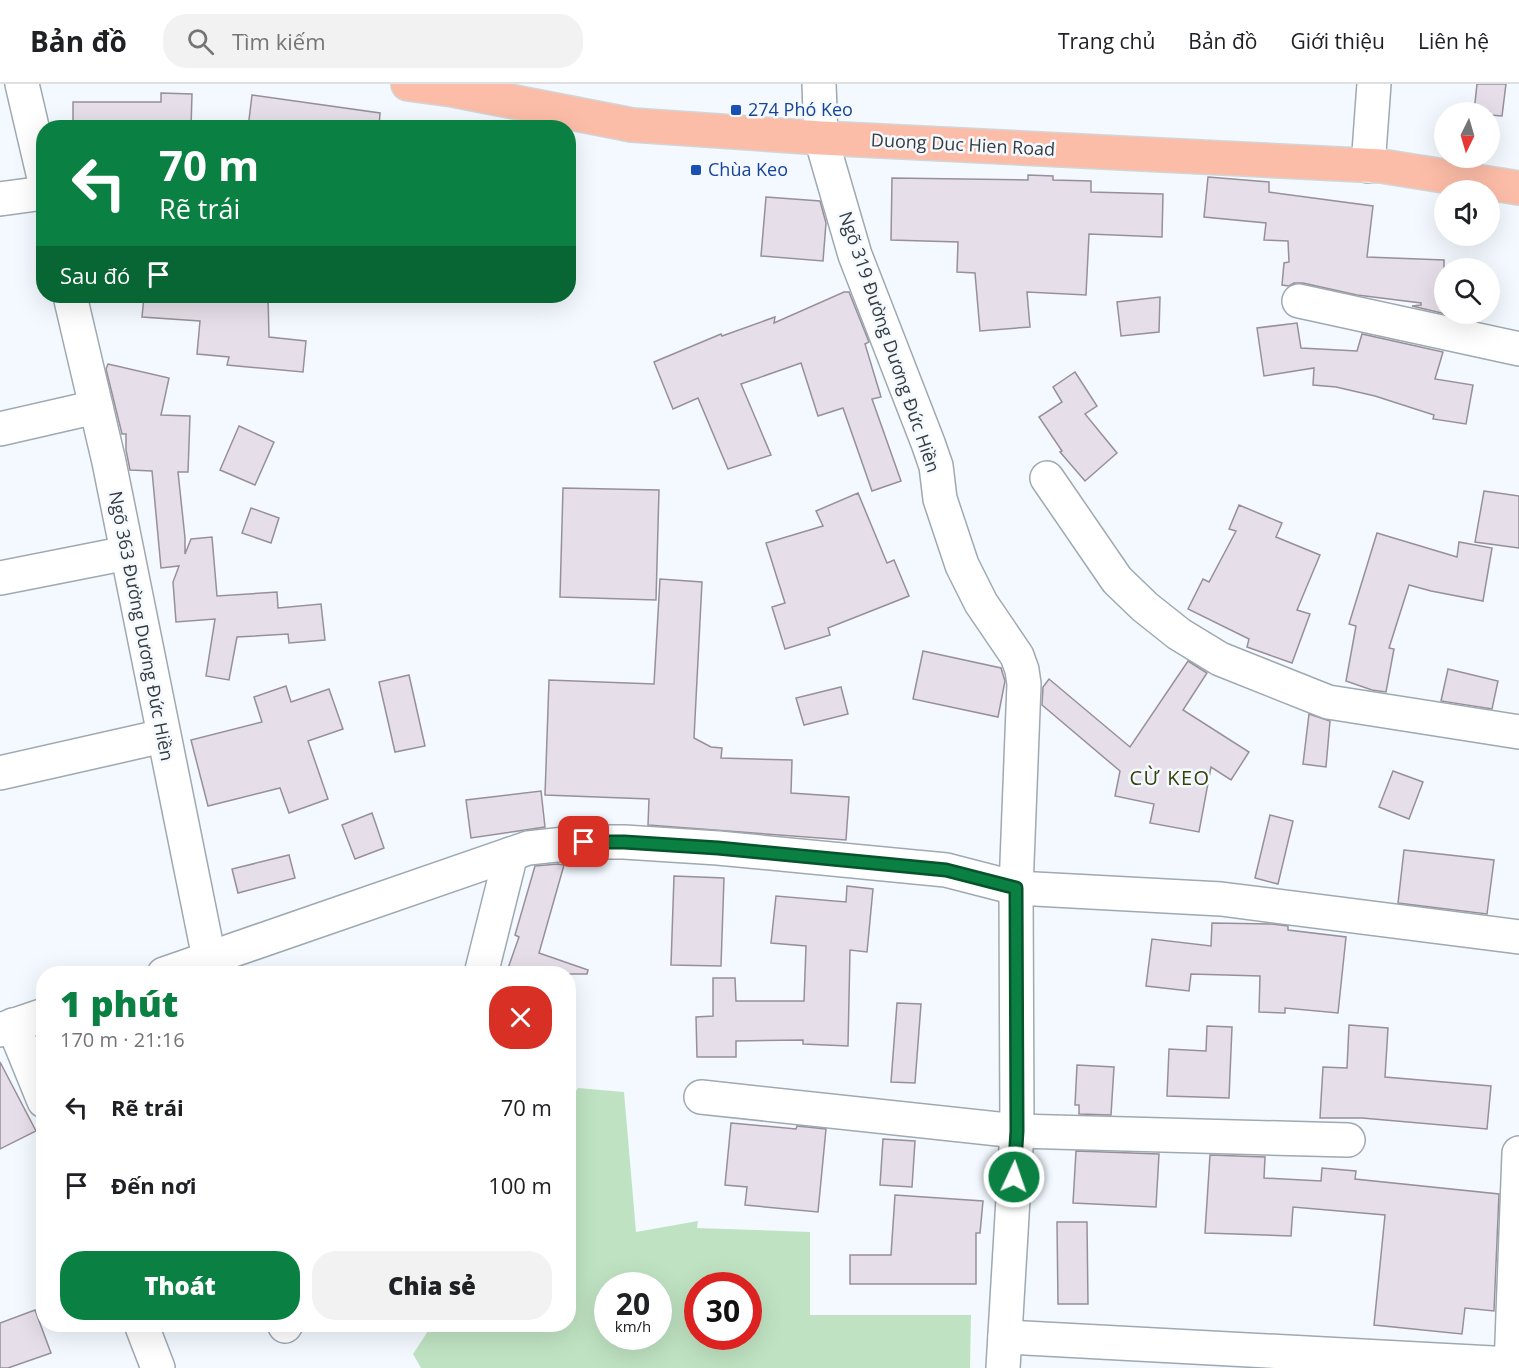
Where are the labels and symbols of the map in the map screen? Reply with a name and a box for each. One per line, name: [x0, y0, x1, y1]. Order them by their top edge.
place label: 274 Phó Keo: [748, 97, 853, 121]
north arrow: [1434, 102, 1500, 168]
marker: 274 Phó Keo: [729, 103, 743, 117]
street label: Duong Duc Hien Road: [870, 127, 1056, 161]
place label: Chùa Keo: [708, 157, 788, 181]
marker: Chùa Keo: [689, 163, 703, 177]
street label: Ngõ 319 Đường Dương Đức Hiền: [834, 208, 946, 475]
street label: Ngõ 363 Đường Dương Đức Hiền: [104, 489, 180, 763]
district label: CỪ KEO: [1129, 764, 1211, 791]
pin: [558, 816, 609, 867]
position arrow: [982, 1145, 1046, 1209]
speed limit sign: 30: [684, 1272, 762, 1350]

